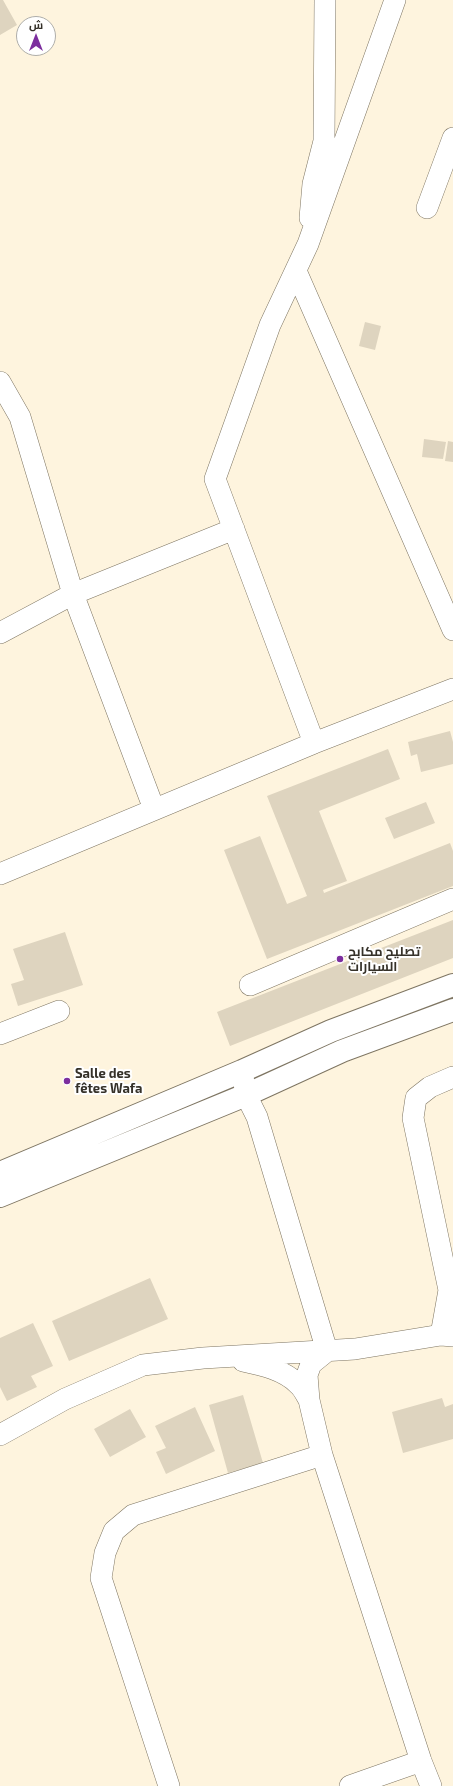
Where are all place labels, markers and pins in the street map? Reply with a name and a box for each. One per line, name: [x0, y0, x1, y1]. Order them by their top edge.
place label: تصليح مكابح السيارات: [348, 944, 420, 975]
marker: تصليح مكابح السيارات: [335, 954, 345, 964]
place label: Salle des fêtes Wafa: [75, 1066, 142, 1097]
marker: Salle des fêtes Wafa: [62, 1076, 72, 1086]

